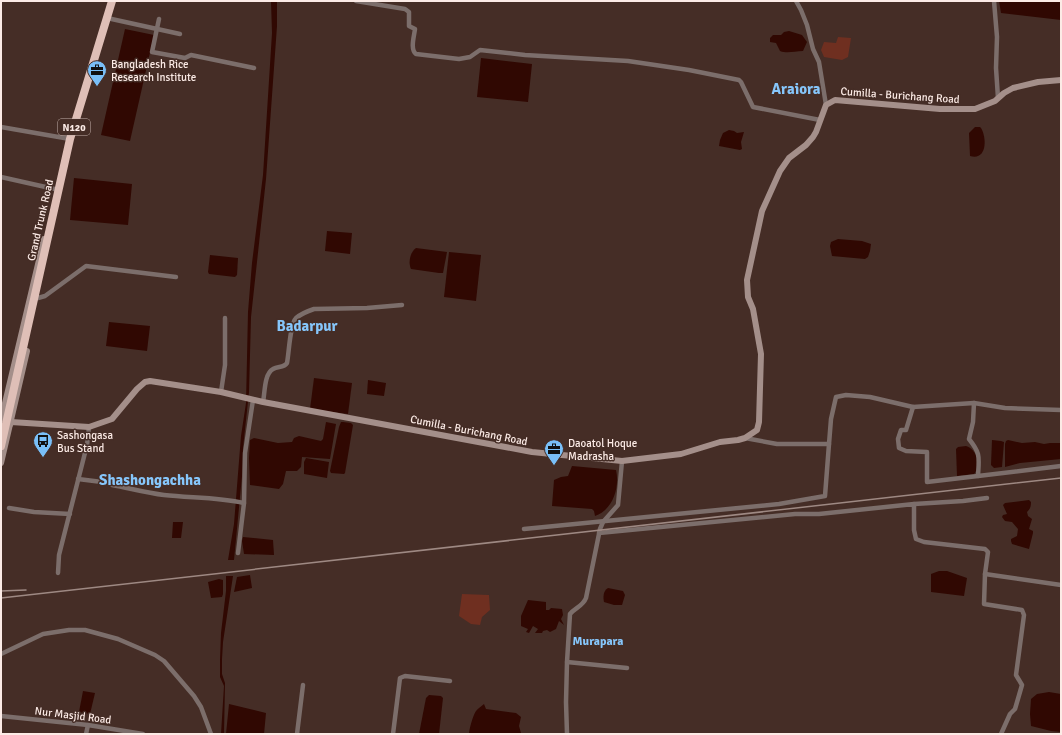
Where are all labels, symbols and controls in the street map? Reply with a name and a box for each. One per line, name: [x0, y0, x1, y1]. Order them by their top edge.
place label: Bangladesh Rice Research Institute: [111, 58, 196, 84]
office icon: Bangladesh Rice Research Institute: [86, 59, 108, 87]
district label: Araiora: [772, 80, 821, 98]
street label: Cumilla - Burichang Road: [840, 85, 960, 106]
road number: N120: [58, 119, 90, 135]
street label: Grand Trunk Road: [25, 178, 56, 262]
district label: Badarpur: [277, 317, 337, 335]
street label: Cumilla - Burichang Road: [409, 413, 529, 448]
place label: Sashongasa Bus Stand: [57, 429, 113, 455]
bus stop icon: Sashongasa Bus Stand: [32, 430, 54, 458]
place label: Daoatol Hoque Madrasha: [568, 437, 637, 463]
office icon: Daoatol Hoque Madrasha: [543, 438, 565, 466]
district label: Shashongachha: [99, 471, 201, 489]
district label: Murapara: [573, 634, 623, 649]
street label: Nur Masjid Road: [34, 704, 112, 727]

